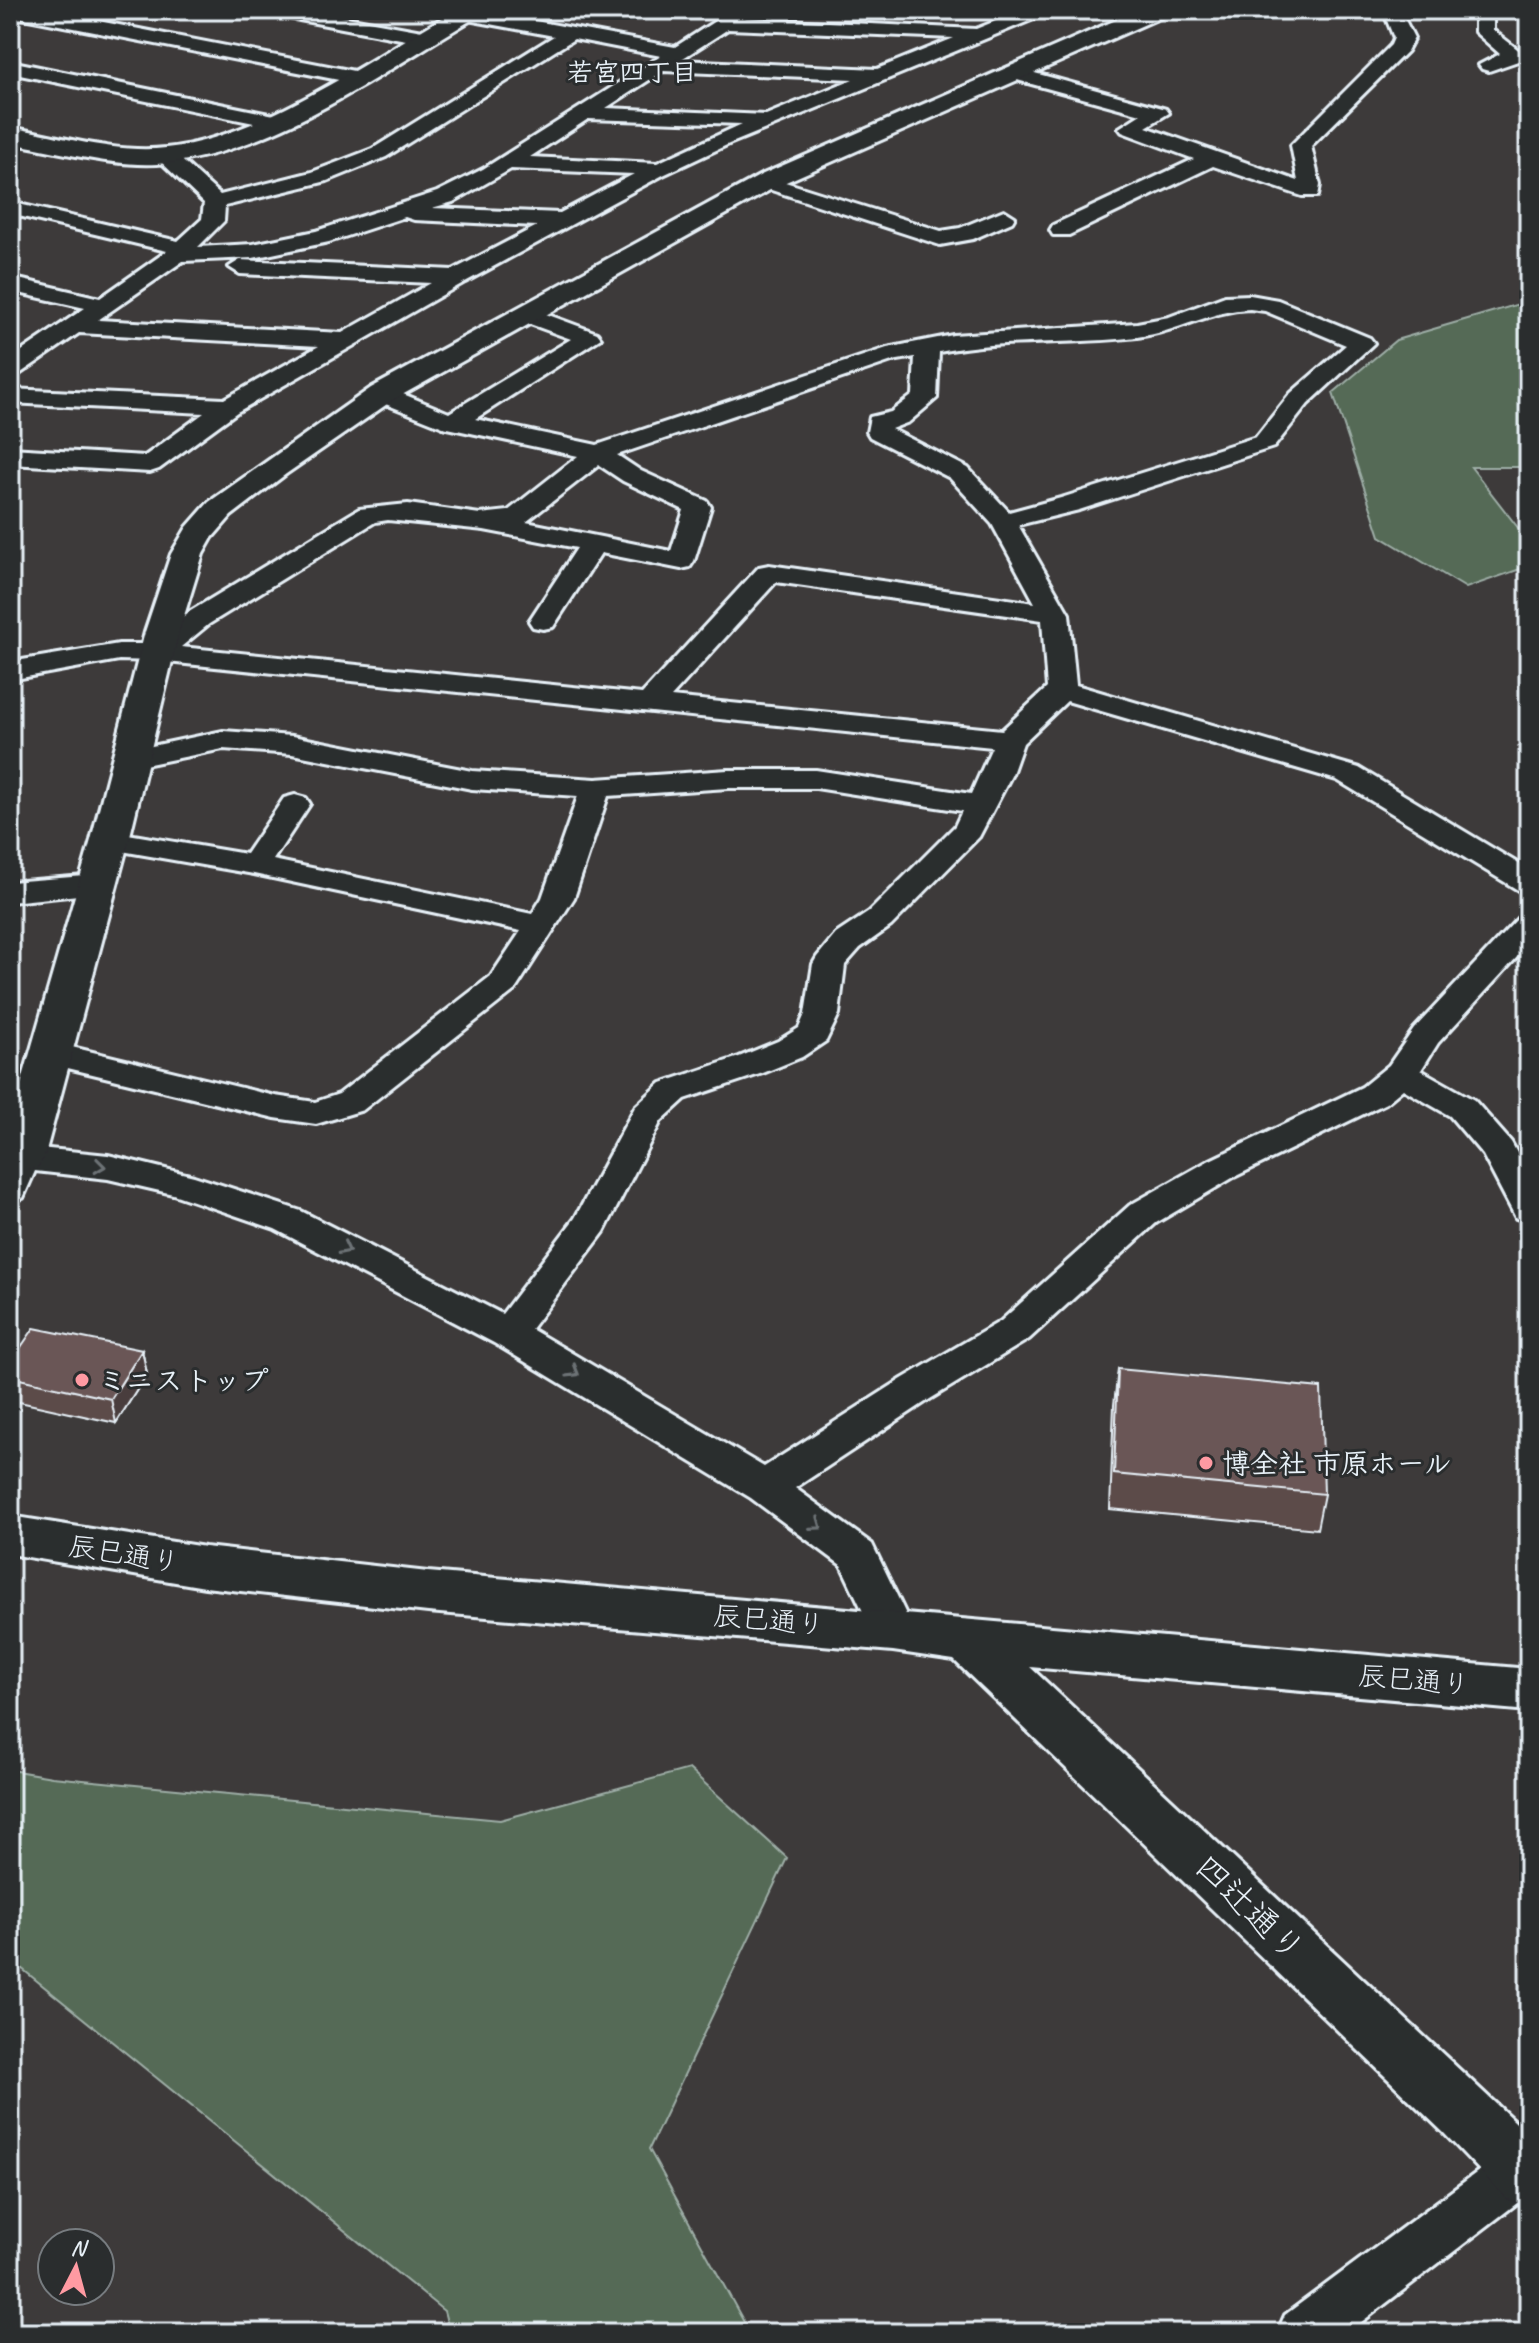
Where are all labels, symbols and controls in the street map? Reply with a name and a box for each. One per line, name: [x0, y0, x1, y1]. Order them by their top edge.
district label: 若宮四丁目: [567, 56, 697, 89]
one-way arrow: [93, 1157, 106, 1174]
one-way arrow: [336, 1240, 351, 1255]
one-way arrow: [565, 1362, 580, 1378]
place label: ミニストップ: [98, 1363, 269, 1398]
marker: ミニストップ: [73, 1371, 91, 1389]
place label: 博全社 市原ホール: [1222, 1446, 1452, 1481]
marker: 博全社 市原ホール: [1197, 1454, 1215, 1472]
one-way arrow: [809, 1516, 823, 1530]
street label: 辰巳通り: [66, 1528, 182, 1580]
street label: 辰巳通り: [712, 1598, 826, 1642]
street label: 辰巳通り: [1357, 1658, 1471, 1702]
street label: 四辻通り: [1186, 1845, 1314, 1971]
north arrow: [36, 2227, 116, 2307]
text: N: [70, 2233, 90, 2263]

